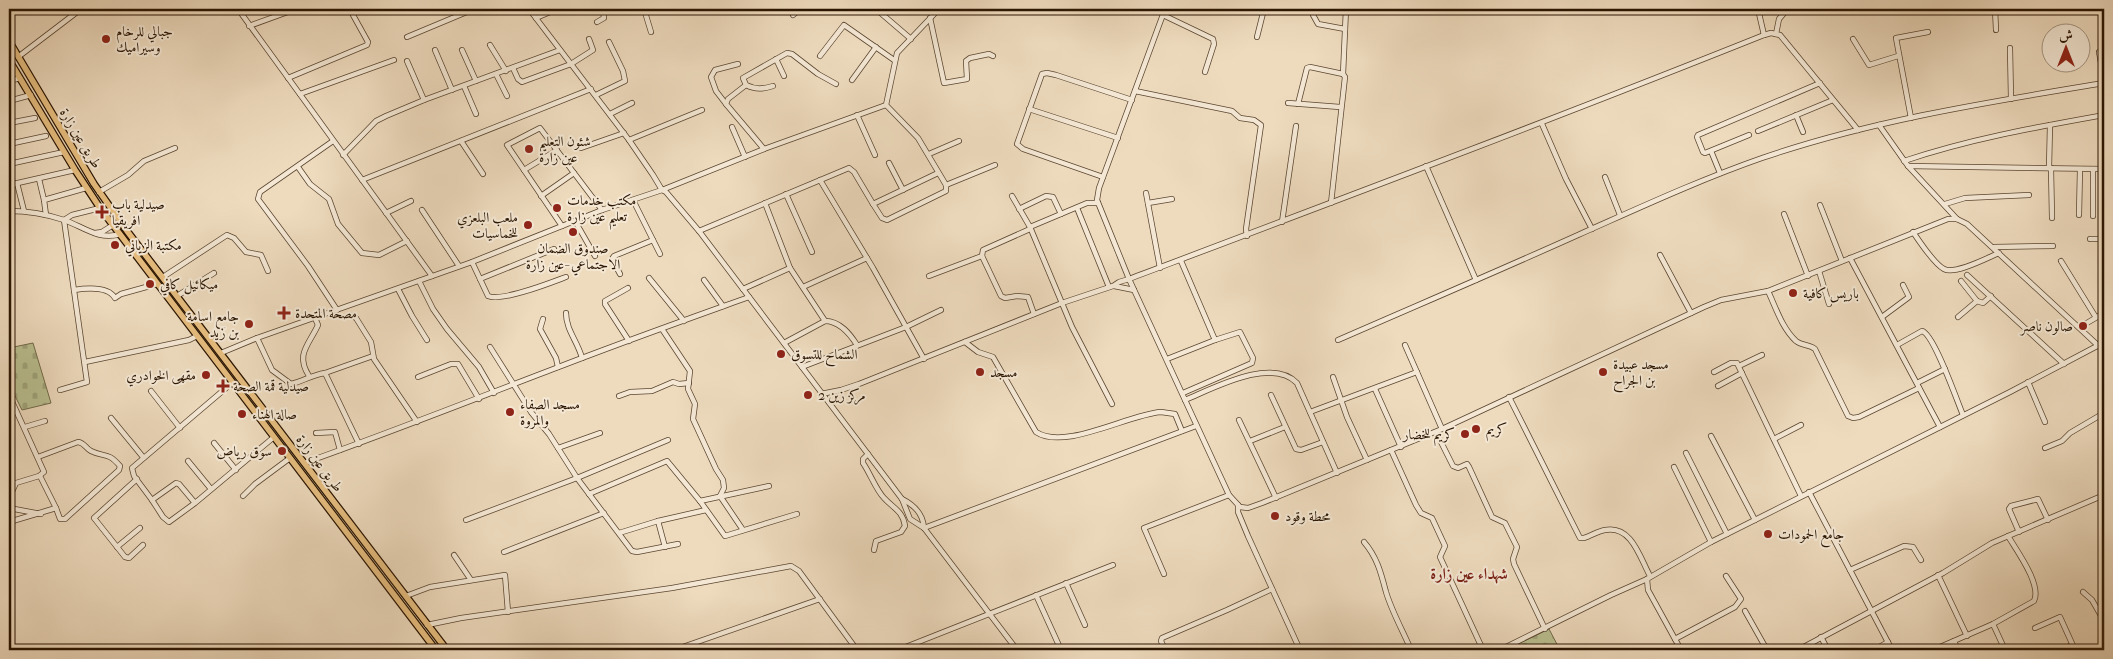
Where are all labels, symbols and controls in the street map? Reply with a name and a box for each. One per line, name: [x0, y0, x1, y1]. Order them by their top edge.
north arrow: [2040, 22, 2090, 72]
place label: جبالي للرخام وسيراميك: [116, 23, 173, 56]
text: ش: [2059, 27, 2073, 44]
marker: جبالي للرخام وسيراميك: [100, 33, 112, 45]
street label: طريق عين زارة: [56, 105, 105, 171]
place label: شئون التعليم عين زارة: [539, 133, 591, 166]
marker: شئون التعليم عين زارة: [523, 143, 535, 155]
place label: مكتب خدمات تعليم عين زارة: [567, 192, 636, 230]
place label: صيدلية باب افريقيا: [112, 196, 165, 229]
marker: مكتب خدمات تعليم عين زارة: [551, 202, 563, 214]
marker: صيدلية باب افريقيا: [96, 206, 108, 218]
place label: ملعب البلعزي للخماسيات: [457, 209, 518, 242]
marker: ملعب البلعزي للخماسيات: [522, 219, 534, 231]
marker: صندوق الضمان الاجتماعي -عين زارة: [567, 226, 579, 238]
place label: مكتبة الزياني: [125, 237, 182, 257]
marker: مكتبة الزياني: [109, 239, 121, 251]
place label: صندوق الضمان الاجتماعي -عين زارة: [526, 240, 620, 276]
place label: ميكائيل كافي: [160, 276, 218, 296]
marker: ميكائيل كافي: [144, 278, 156, 290]
place label: باريس كافية: [1803, 285, 1859, 303]
marker: باريس كافية: [1787, 287, 1799, 299]
place label: مصحة المتحدة: [295, 305, 357, 322]
marker: مصحة المتحدة: [277, 306, 291, 320]
place label: جامع اسامة بن زيد: [187, 308, 239, 341]
marker: جامع اسامة بن زيد: [243, 318, 255, 330]
place label: صالون ناصر: [2019, 318, 2073, 336]
marker: صالون ناصر: [2077, 320, 2089, 332]
place label: الشماح للتسوق: [791, 346, 858, 367]
marker: الشماح للتسوق: [775, 348, 787, 360]
place label: مسجد عبيدة بن الجراح: [1613, 356, 1669, 393]
place label: مسجد: [990, 364, 1017, 381]
marker: مسجد: [974, 366, 986, 378]
marker: مسجد عبيدة بن الجراح: [1597, 366, 1609, 378]
place label: مقهى الخوادري: [126, 367, 196, 387]
marker: مقهى الخوادري: [200, 369, 212, 381]
place label: صيدلية قمة الصحة: [233, 378, 309, 395]
marker: صيدلية قمة الصحة: [217, 380, 229, 392]
place label: مركز زين 2: [818, 387, 866, 405]
marker: مركز زين 2: [802, 389, 814, 401]
place label: مسجد الصفاء والمروة: [520, 396, 580, 429]
place label: صالة الهناء: [252, 406, 297, 423]
marker: مسجد الصفاء والمروة: [504, 406, 516, 418]
marker: صالة الهناء: [236, 408, 248, 420]
place label: كريم: [1486, 421, 1507, 442]
marker: كريم: [1470, 423, 1482, 435]
place label: كريم للخضار: [1401, 426, 1455, 447]
marker: كريم للخضار: [1459, 428, 1471, 440]
street label: طريق عين زارة: [293, 431, 347, 495]
place label: سوق رياض: [216, 443, 272, 460]
marker: سوق رياض: [276, 445, 288, 457]
place label: محطة وقود: [1285, 508, 1331, 525]
marker: محطة وقود: [1269, 510, 1281, 522]
place label: جامع الحمودات: [1778, 526, 1844, 548]
marker: جامع الحمودات: [1762, 528, 1774, 540]
district label: شهداء عين زارة: [1430, 564, 1508, 584]

